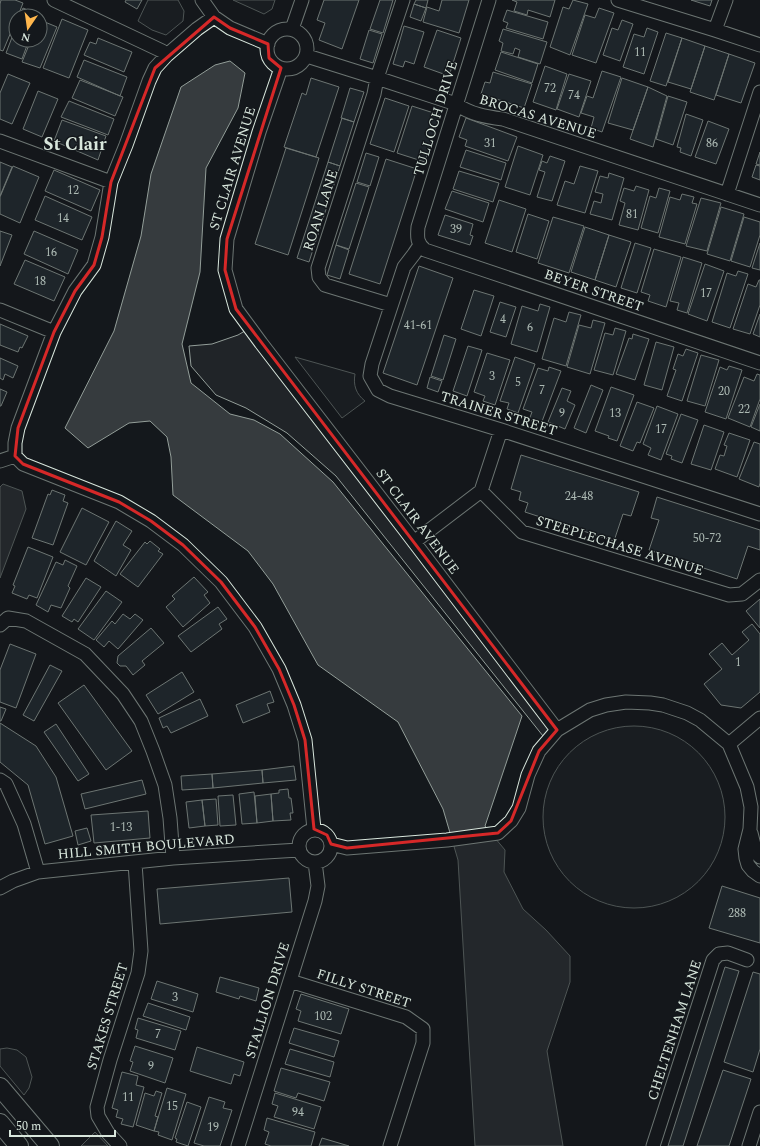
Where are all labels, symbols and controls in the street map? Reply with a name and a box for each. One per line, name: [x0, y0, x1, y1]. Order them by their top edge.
north arrow: [8, 8, 48, 48]
text: N: [20, 28, 32, 47]
house number: 11: [634, 43, 646, 62]
street label: TULLOCH DRIVE: [408, 58, 463, 179]
house number: 72: [544, 79, 556, 98]
house number: 74: [568, 86, 580, 105]
street label: BROCAS AVENUE: [477, 89, 599, 144]
street label: ST CLAIR AVENUE: [204, 104, 261, 232]
district label: St Clair: [43, 131, 107, 158]
house number: 31: [484, 134, 496, 153]
house number: 86: [706, 134, 718, 153]
street label: ROAN LANE: [297, 167, 344, 254]
house number: 12: [67, 181, 79, 200]
house number: 81: [626, 205, 638, 224]
house number: 14: [57, 209, 69, 228]
house number: 39: [450, 220, 462, 239]
house number: 16: [45, 243, 57, 262]
street label: BEYER STREET: [541, 264, 646, 317]
house number: 18: [34, 272, 46, 291]
house number: 17: [700, 284, 712, 303]
house number: 4: [500, 310, 506, 329]
house number: 41-61: [404, 316, 432, 335]
house number: 6: [527, 318, 533, 337]
house number: 3: [489, 367, 495, 386]
house number: 5: [515, 373, 521, 392]
house number: 7: [539, 381, 545, 400]
house number: 20: [718, 382, 730, 401]
street label: TRAINER STREET: [438, 386, 560, 441]
house number: 22: [738, 400, 750, 419]
house number: 9: [559, 404, 565, 423]
house number: 13: [609, 404, 621, 423]
house number: 17: [655, 420, 667, 439]
street label: ST CLAIR AVENUE: [371, 464, 465, 579]
house number: 24-48: [565, 487, 593, 506]
street label: STEEPLECHASE AVENUE: [533, 510, 706, 581]
house number: 50-72: [693, 529, 721, 548]
house number: 1: [735, 653, 741, 672]
house number: 1-13: [110, 818, 132, 837]
street label: HILL SMITH BOULEVARD: [57, 828, 235, 865]
house number: 288: [728, 904, 746, 923]
street label: STALLION DRIVE: [240, 939, 295, 1061]
street label: CHELTENHAM LANE: [642, 957, 707, 1103]
street label: STAKES STREET: [81, 960, 134, 1072]
street label: FILLY STREET: [314, 963, 414, 1014]
house number: 3: [172, 988, 178, 1007]
house number: 102: [314, 1007, 332, 1026]
house number: 7: [155, 1025, 161, 1044]
house number: 9: [148, 1057, 154, 1076]
house number: 11: [122, 1088, 134, 1107]
house number: 15: [166, 1097, 178, 1116]
house number: 94: [292, 1103, 304, 1122]
scale bar: [10, 1112, 115, 1138]
text: 50 m: [16, 1117, 41, 1136]
house number: 19: [207, 1118, 219, 1137]

